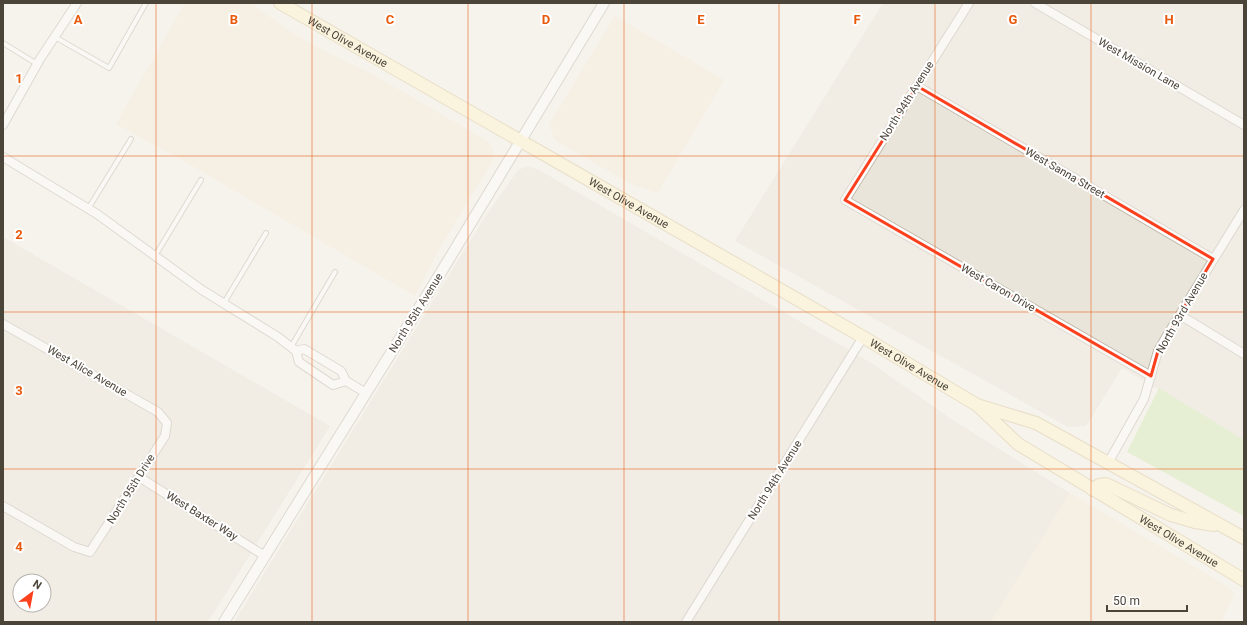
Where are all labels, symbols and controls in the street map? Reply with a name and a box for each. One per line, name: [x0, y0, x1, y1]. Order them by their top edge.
text: A: [74, 12, 83, 27]
text: B: [230, 12, 238, 27]
text: C: [386, 12, 395, 27]
text: D: [542, 12, 550, 27]
text: E: [697, 12, 705, 27]
text: F: [853, 12, 861, 27]
text: G: [1009, 12, 1018, 27]
text: H: [1164, 12, 1174, 27]
street label: West Olive Avenue: [305, 14, 390, 70]
street label: West Mission Lane: [1096, 35, 1182, 93]
street label: North 94th Avenue: [877, 59, 937, 143]
text: 1: [15, 71, 23, 86]
street label: West Sanna Street: [1023, 145, 1107, 201]
street label: West Olive Avenue: [586, 175, 671, 231]
text: 2: [15, 227, 23, 242]
street label: West Caron Drive: [958, 261, 1038, 315]
street label: North 93rd Avenue: [1154, 270, 1211, 356]
street label: North 95th Avenue: [386, 271, 446, 355]
street label: West Olive Avenue: [867, 336, 952, 394]
street label: West Alice Avenue: [45, 343, 129, 399]
text: 3: [15, 383, 23, 398]
street label: North 94th Avenue: [745, 438, 805, 522]
street label: North 95th Drive: [104, 452, 158, 526]
street label: West Baxter Way: [164, 489, 241, 544]
street label: West Olive Avenue: [1137, 512, 1221, 570]
text: 4: [15, 539, 23, 554]
north arrow: [12, 573, 52, 613]
text: N: [30, 577, 44, 593]
scale bar: [1107, 587, 1187, 613]
text: 50 m: [1113, 594, 1140, 608]

